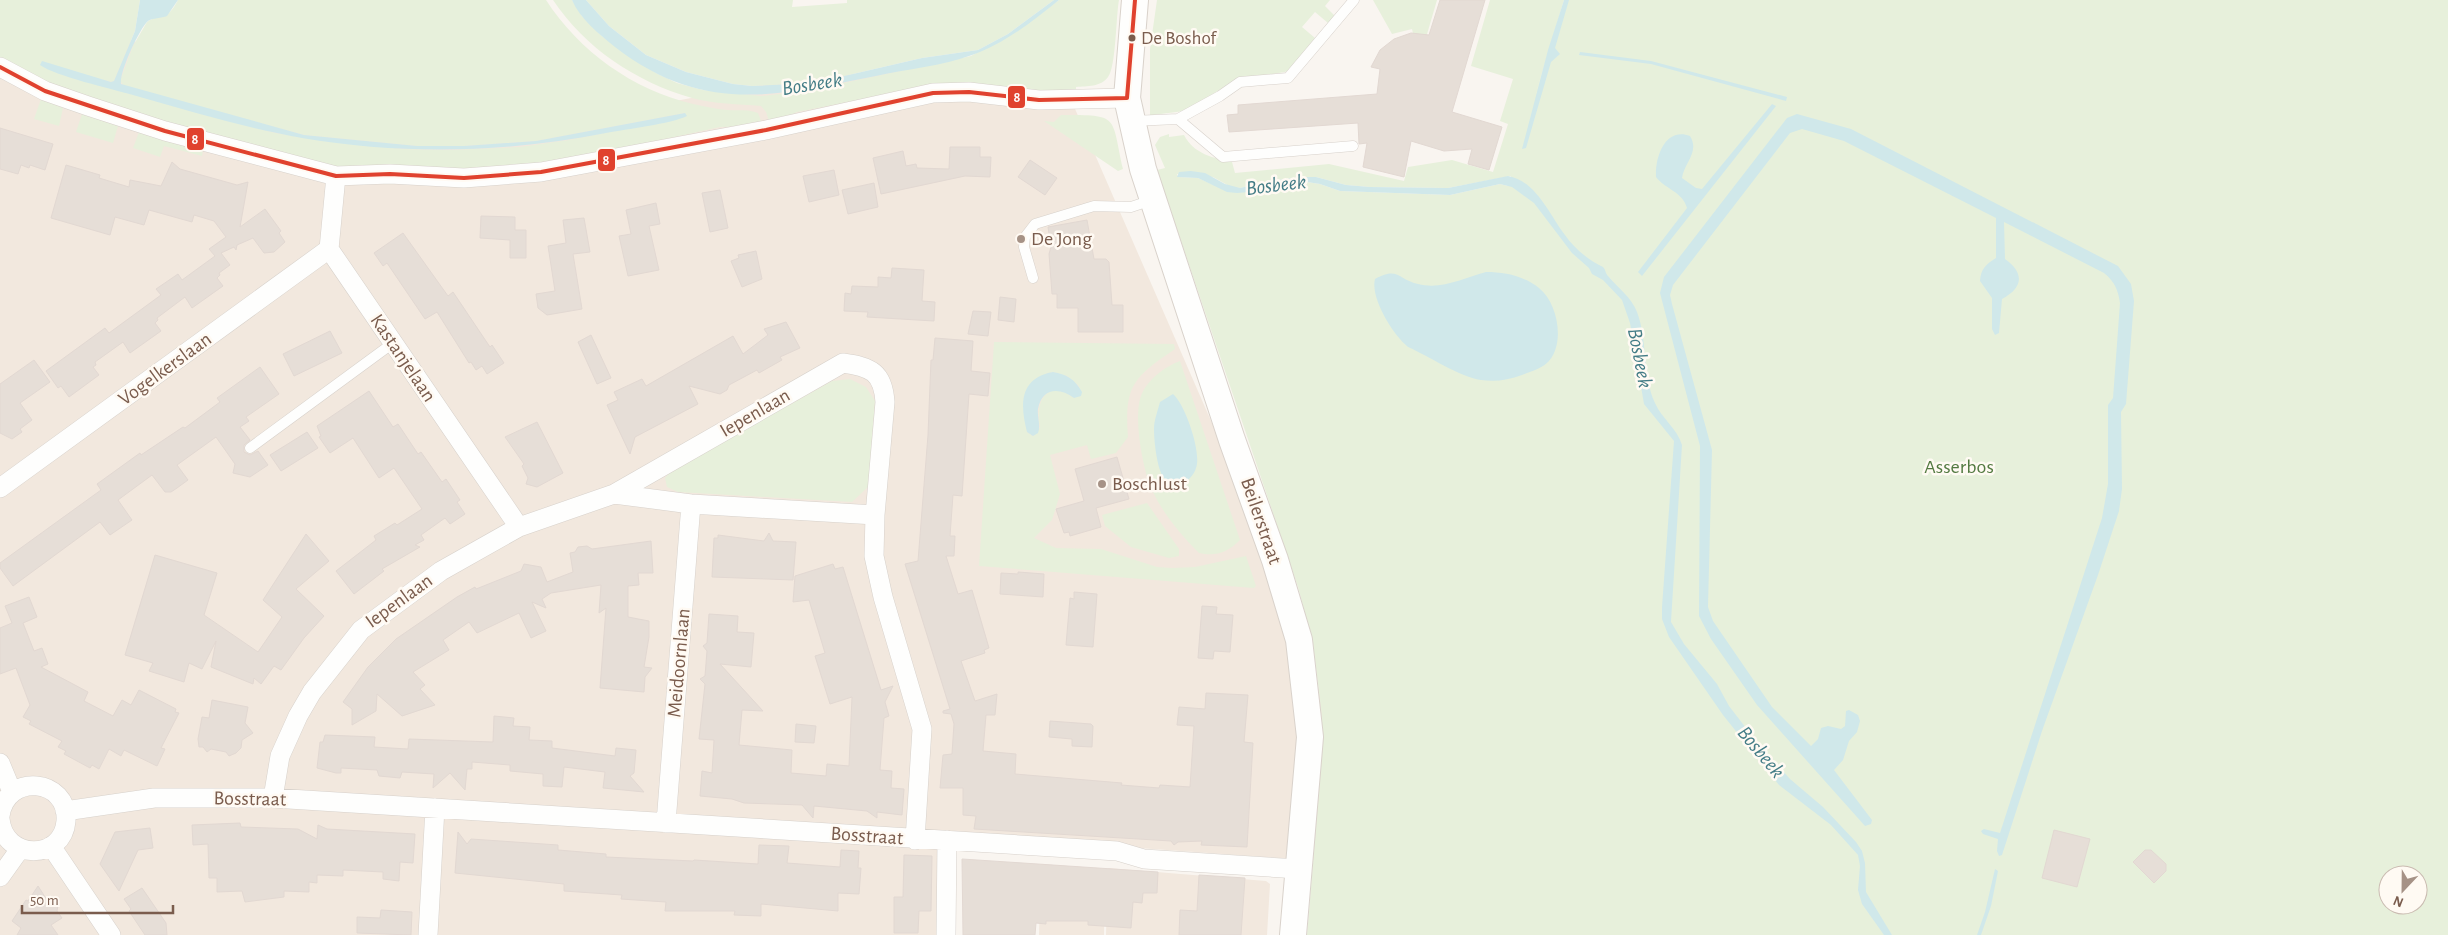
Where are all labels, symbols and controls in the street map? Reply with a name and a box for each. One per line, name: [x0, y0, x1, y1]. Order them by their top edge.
place label: De Boshof: [1141, 29, 1217, 48]
marker: De Boshof: [1127, 33, 1137, 43]
water label: Bosbeek: [780, 69, 844, 99]
line badge: 8: [1007, 85, 1026, 109]
text: 8: [1014, 91, 1021, 105]
line badge: 8: [186, 127, 205, 151]
text: 8: [192, 133, 199, 147]
line badge: 8: [597, 148, 616, 172]
text: 8: [603, 154, 610, 168]
water label: Bosbeek: [1245, 171, 1308, 199]
place label: De Jong: [1031, 229, 1092, 249]
marker: De Jong: [1015, 233, 1027, 245]
street label: Kastanjelaan: [366, 310, 440, 406]
water label: Bosbeek: [1624, 326, 1656, 390]
street label: Vogelkerslaan: [115, 329, 215, 409]
street label: Iepenlaan: [716, 385, 794, 441]
park label: Asserbos: [1924, 457, 1994, 477]
place label: Boschlust: [1112, 474, 1187, 494]
street label: Beilerstraat: [1237, 475, 1285, 567]
marker: Boschlust: [1096, 478, 1108, 490]
street label: Iepenlaan: [362, 570, 436, 632]
street label: Meidoornlaan: [664, 608, 694, 718]
water label: Bosbeek: [1733, 722, 1789, 782]
street label: Bosstraat: [213, 788, 287, 810]
street label: Bosstraat: [830, 823, 905, 849]
north arrow: [2378, 865, 2428, 915]
scale bar: [22, 882, 174, 914]
text: 50 m: [30, 893, 59, 908]
text: N: [2391, 893, 2406, 909]

